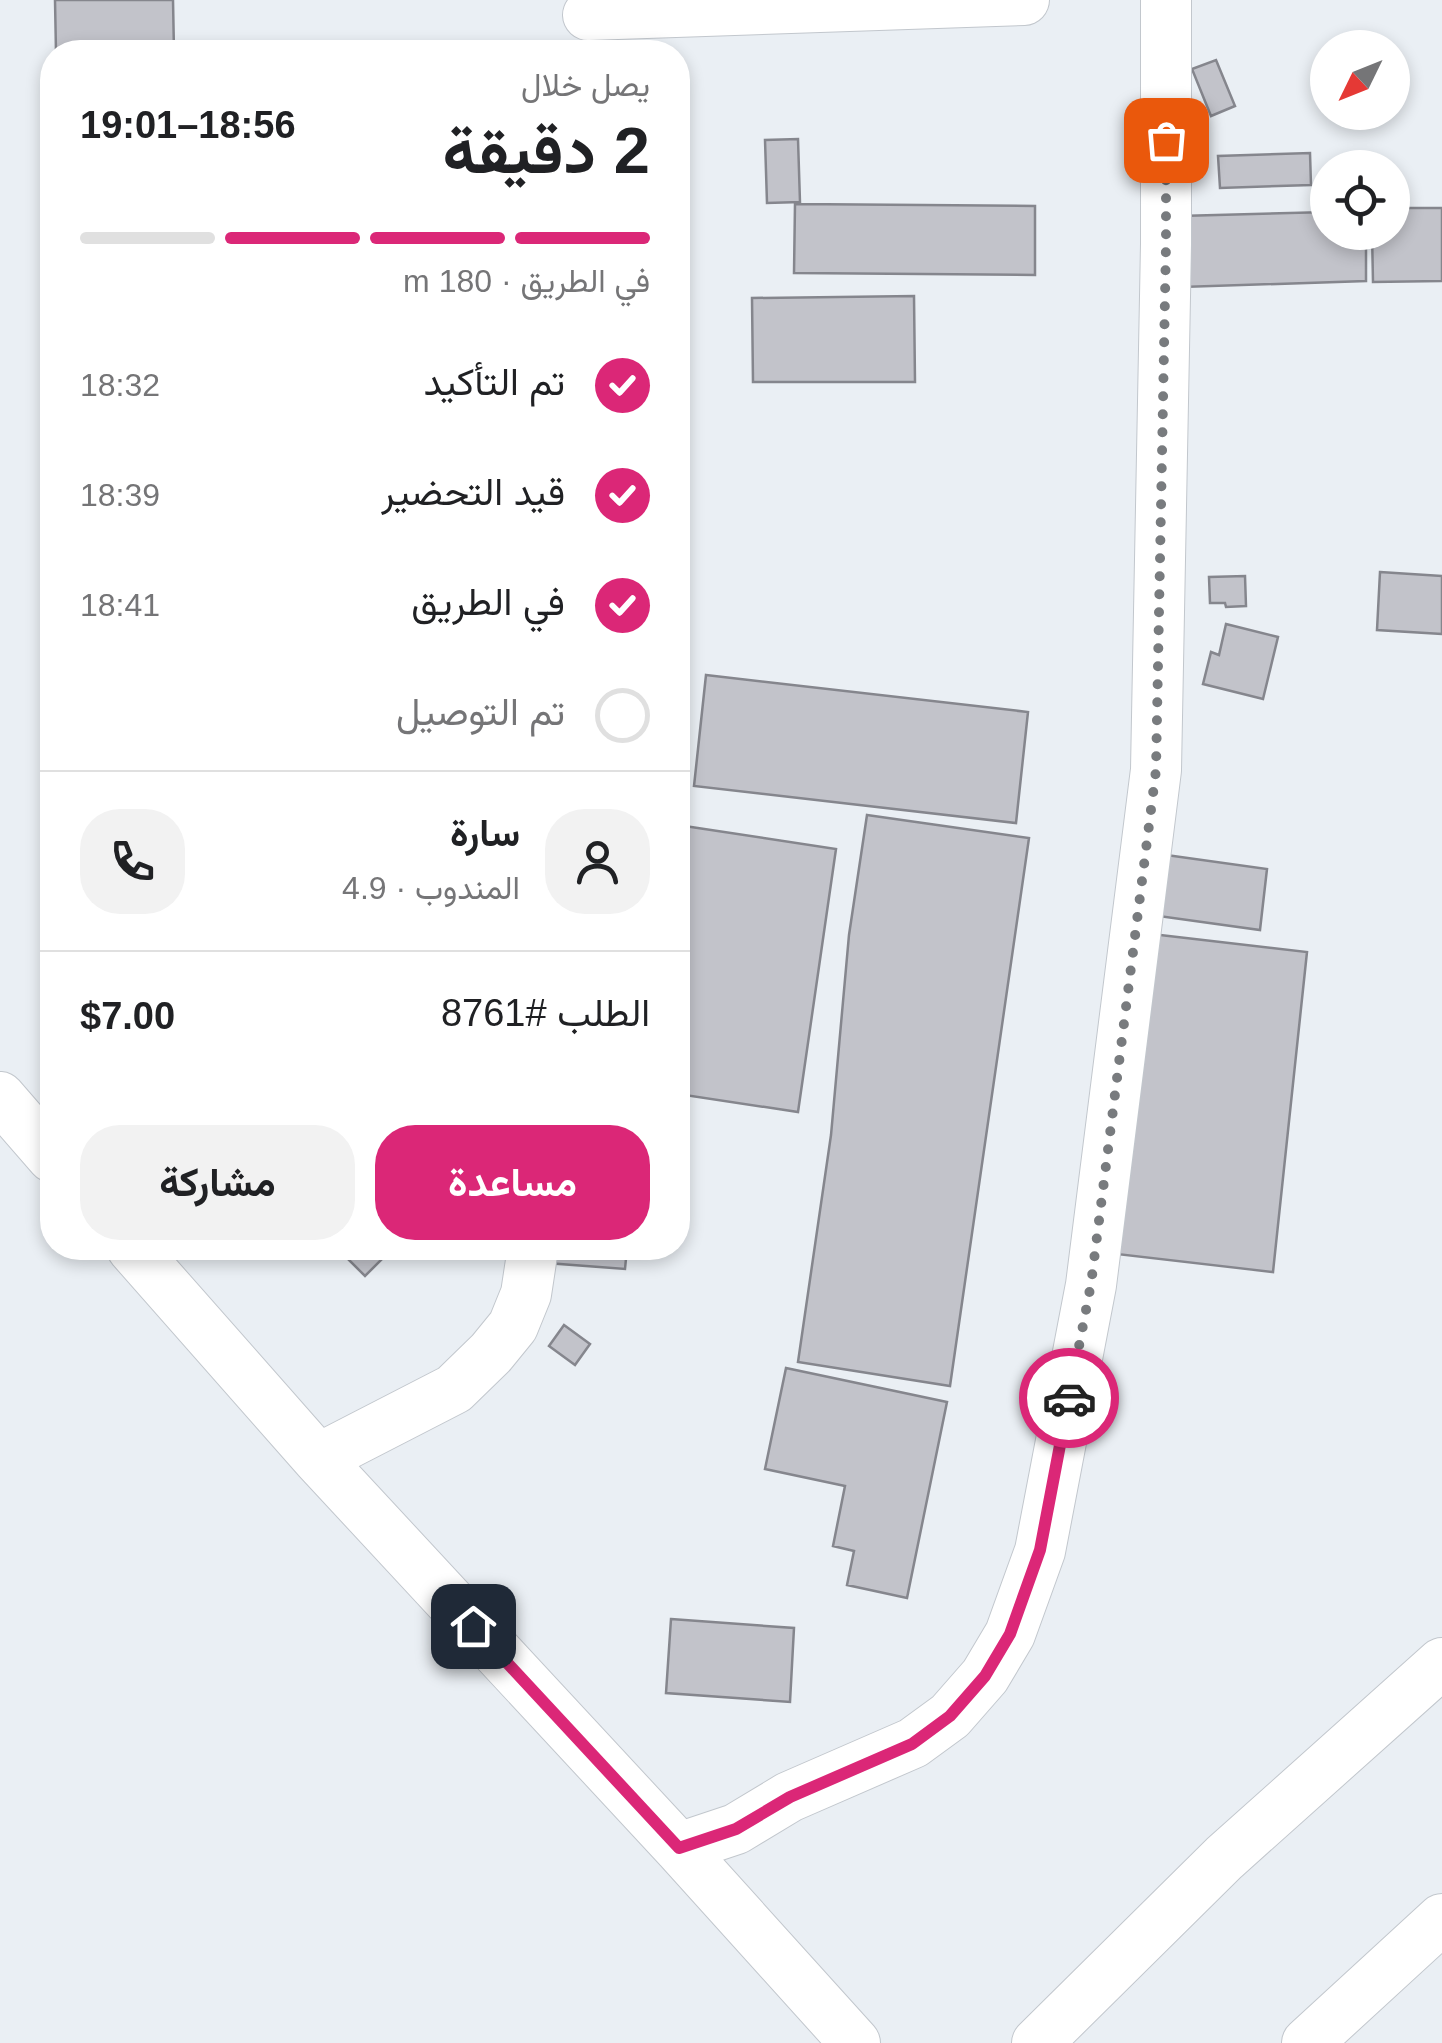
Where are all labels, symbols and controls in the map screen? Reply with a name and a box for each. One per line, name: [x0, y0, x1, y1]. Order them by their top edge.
north arrow: [1310, 30, 1410, 130]
map controls: [1310, 30, 1410, 250]
text: يصل خلال: [521, 67, 650, 103]
pin: [1124, 98, 1209, 183]
text: 18:56–19:01: [80, 104, 296, 146]
icon: bag: [1139, 113, 1194, 168]
text: 2 دقيقة: [443, 114, 650, 187]
button: locate: [1310, 150, 1410, 250]
text: في الطريق · 180 m: [403, 263, 650, 299]
icon: check: [595, 358, 650, 413]
text: تم التأكيد: [424, 361, 565, 403]
text: 18:32: [80, 367, 160, 403]
icon: check: [595, 468, 650, 523]
text: قيد التحضير: [381, 471, 565, 513]
text: 18:39: [80, 477, 160, 513]
icon: check: [595, 578, 650, 633]
text: في الطريق: [411, 581, 565, 623]
text: 18:41: [80, 587, 160, 623]
text: تم التوصيل: [396, 691, 565, 733]
button: phone: [80, 809, 185, 914]
button: person: [545, 809, 650, 914]
text: سارة: [450, 812, 520, 854]
text: المندوب · 4.9: [342, 870, 520, 906]
text: الطلب #8761: [441, 992, 650, 1034]
text: $7.00: [80, 995, 175, 1037]
button: مشاركة: [80, 1125, 355, 1240]
button: مساعدة: [375, 1125, 650, 1240]
courier: [1019, 1348, 1119, 1448]
icon: car: [1042, 1371, 1097, 1426]
pin: [431, 1584, 516, 1669]
icon: home: [446, 1599, 501, 1654]

